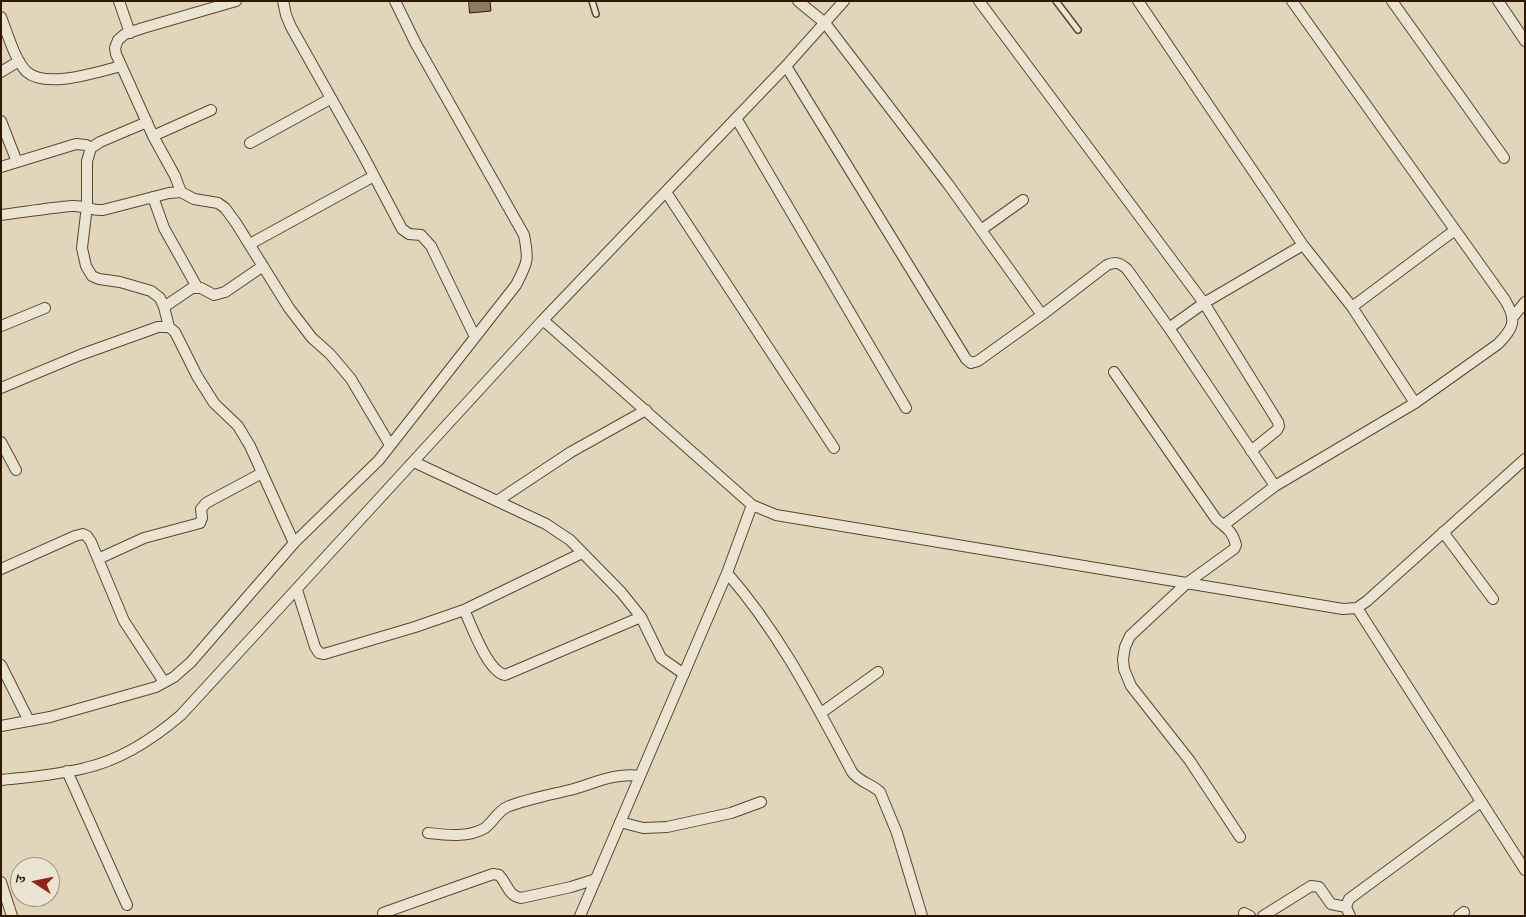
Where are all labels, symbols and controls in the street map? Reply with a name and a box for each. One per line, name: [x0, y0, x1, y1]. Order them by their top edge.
north arrow: [10, 857, 60, 907]
text: उ: [12, 874, 30, 884]

